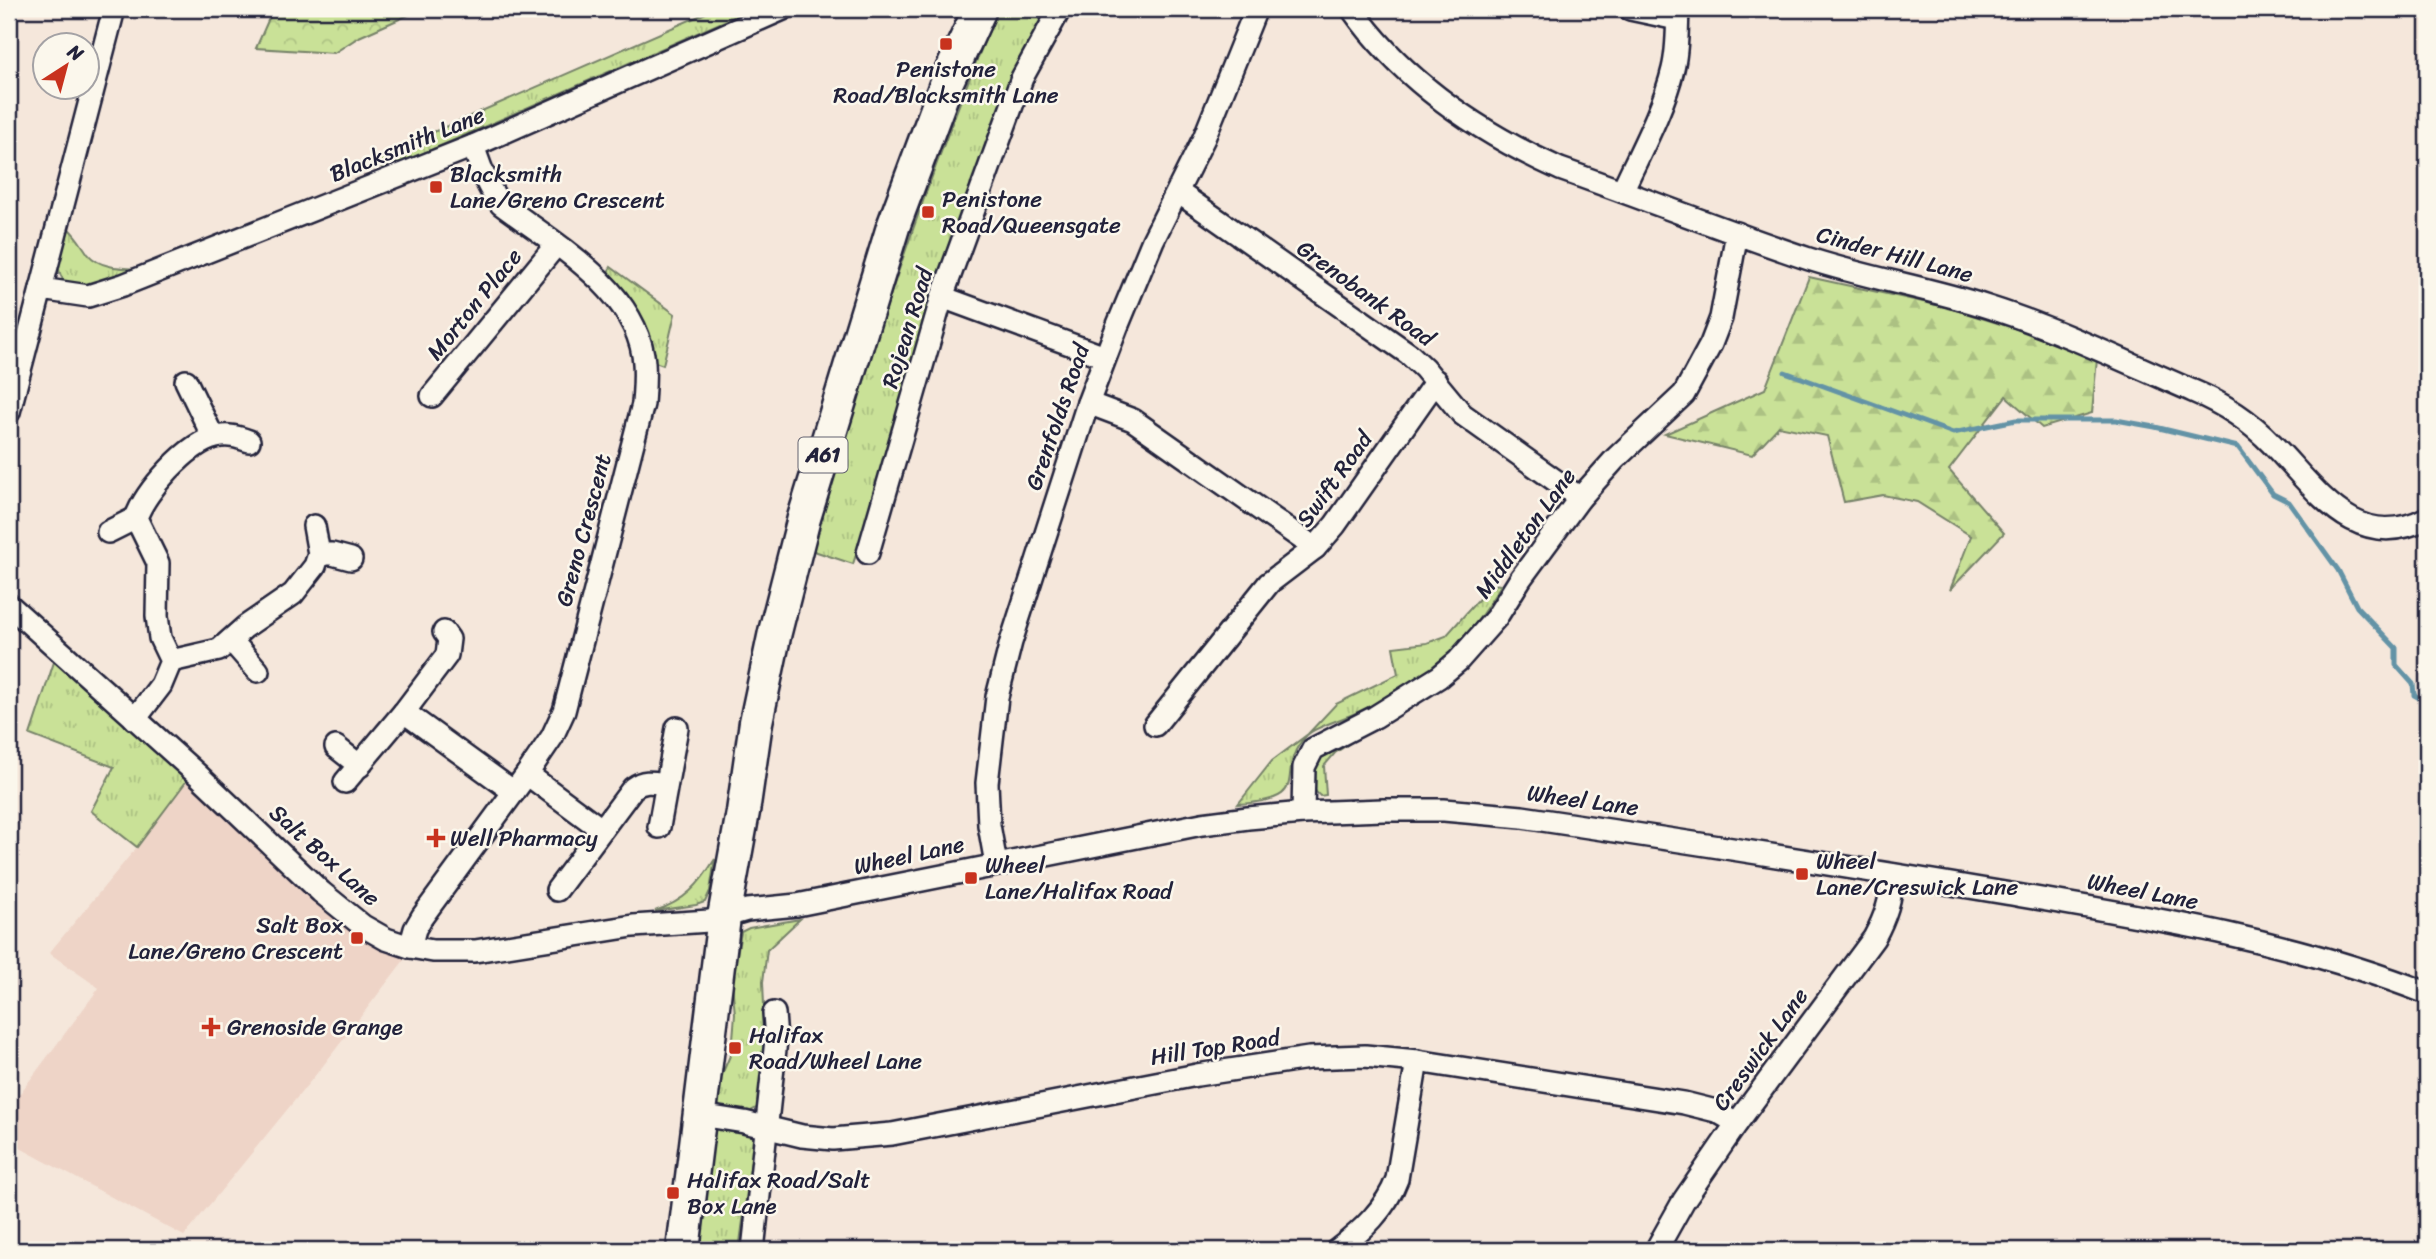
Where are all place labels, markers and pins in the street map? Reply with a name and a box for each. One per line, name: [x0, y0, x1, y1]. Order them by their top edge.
marker: Penistone Road/Blacksmith Lane: [938, 36, 954, 52]
place label: Penistone Road/Blacksmith Lane: [833, 49, 1059, 116]
place label: Blacksmith Lane/Greno Crescent: [450, 154, 665, 221]
marker: Blacksmith Lane/Greno Crescent: [428, 179, 444, 195]
place label: Penistone Road/Queensgate: [942, 179, 1121, 246]
marker: Penistone Road/Queensgate: [920, 204, 936, 220]
place label: Well Pharmacy: [450, 818, 598, 859]
marker: Well Pharmacy: [428, 830, 444, 846]
place label: Wheel Lane/Creswick Lane: [1816, 841, 2019, 908]
place label: Wheel Lane/Halifax Road: [985, 845, 1174, 912]
marker: Wheel Lane/Creswick Lane: [1794, 866, 1810, 882]
marker: Wheel Lane/Halifax Road: [963, 870, 979, 886]
place label: Salt Box Lane/Greno Crescent: [128, 905, 343, 972]
marker: Salt Box Lane/Greno Crescent: [349, 930, 365, 946]
place label: Grenoside Grange: [227, 1007, 403, 1048]
place label: Halifax Road/Wheel Lane: [749, 1015, 922, 1082]
marker: Grenoside Grange: [201, 1017, 221, 1037]
marker: Halifax Road/Wheel Lane: [727, 1040, 743, 1056]
place label: Halifax Road/Salt Box Lane: [687, 1160, 870, 1227]
marker: Halifax Road/Salt Box Lane: [665, 1185, 681, 1201]

